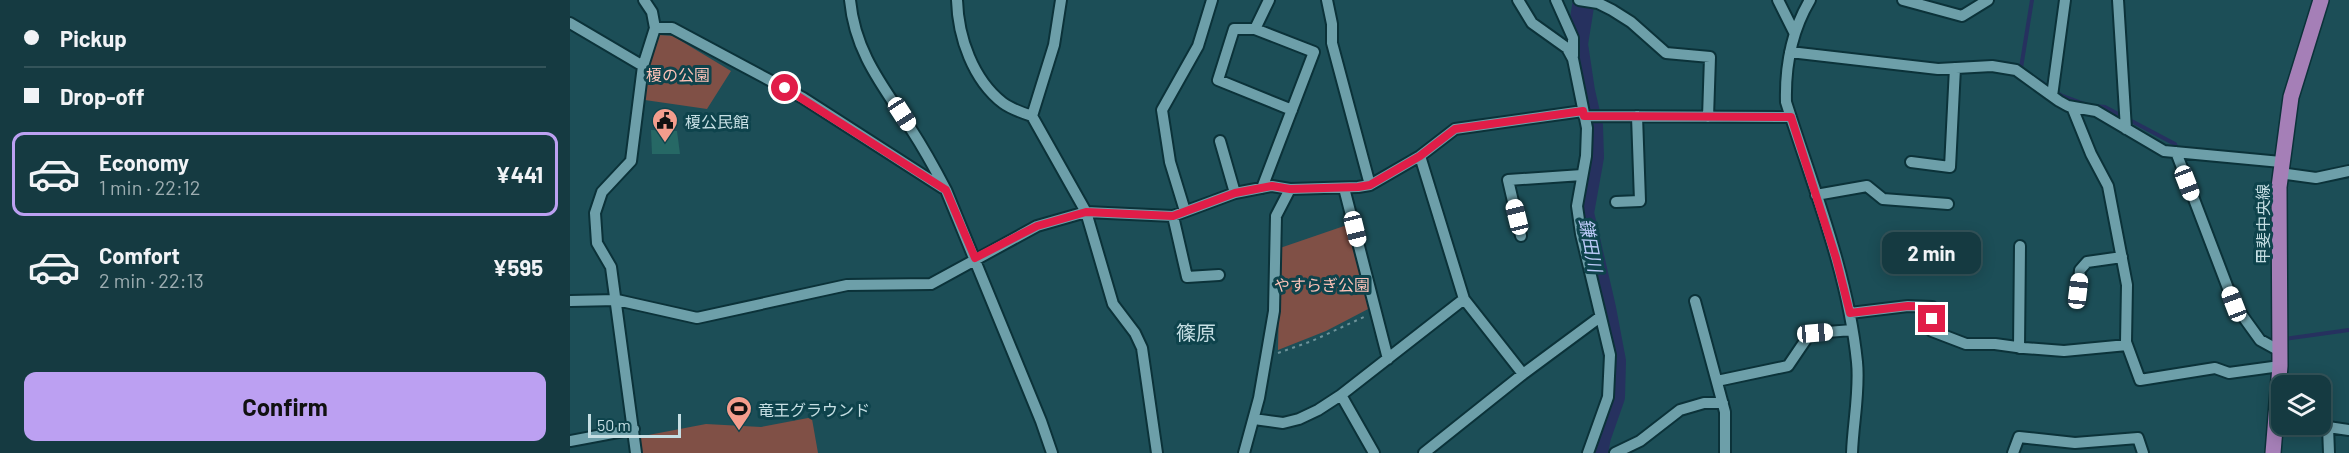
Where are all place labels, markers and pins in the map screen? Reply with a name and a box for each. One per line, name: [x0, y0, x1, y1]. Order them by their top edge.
public building icon: 榎公民館: [650, 106, 680, 144]
place label: 榎公民館: [685, 112, 749, 131]
sports icon: 竜王グラウンド: [724, 394, 754, 432]
place label: 竜王グラウンド: [758, 400, 870, 419]

